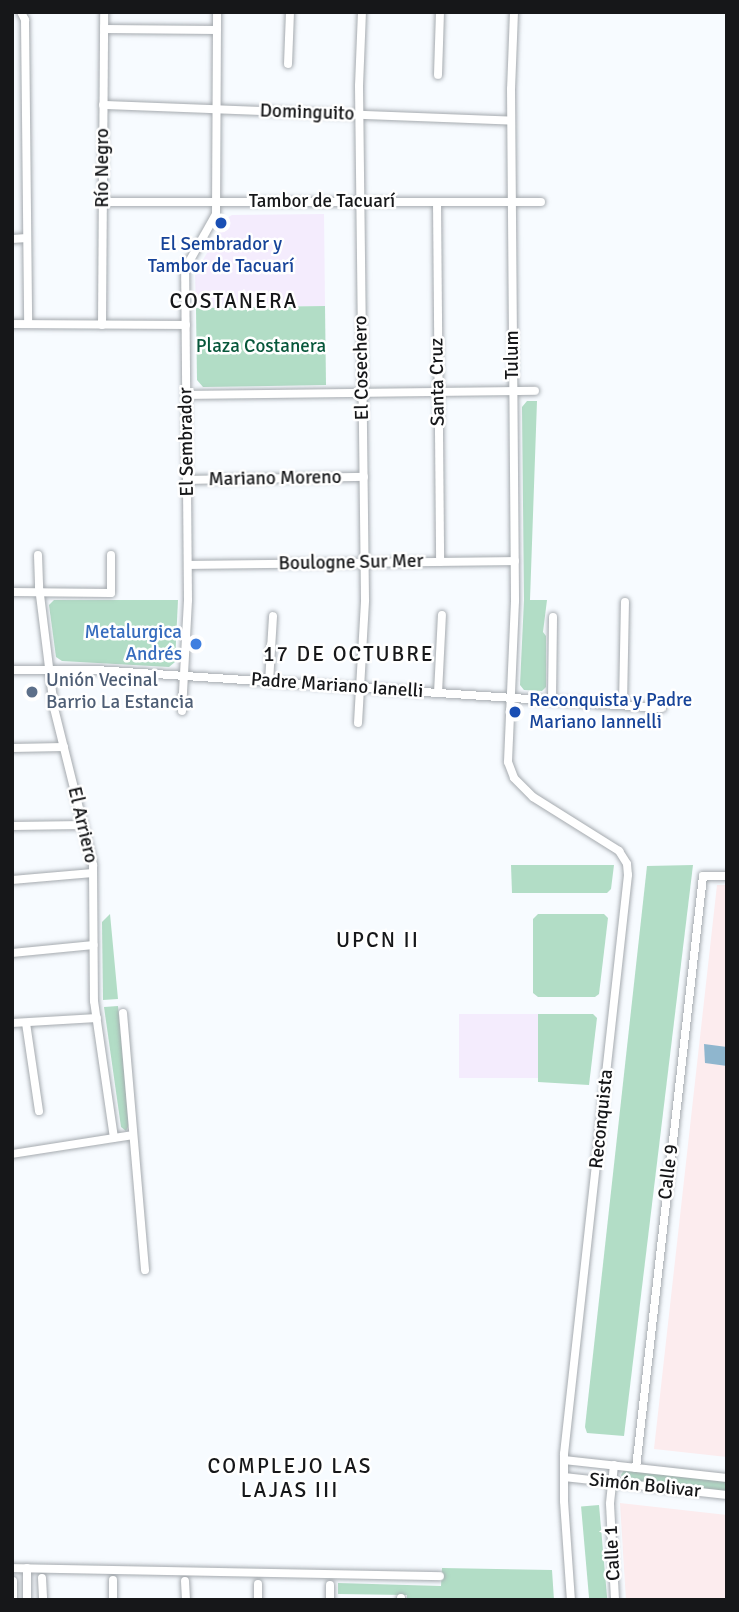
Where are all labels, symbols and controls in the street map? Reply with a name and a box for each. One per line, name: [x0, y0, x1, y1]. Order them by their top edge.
street label: Dominguito: [259, 100, 355, 126]
street label: Río Negro: [92, 128, 114, 208]
street label: Tambor de Tacuarí: [249, 191, 395, 213]
marker: El Sembrador y Tambor de Tacuarí: [213, 215, 229, 231]
place label: El Sembrador y Tambor de Tacuarí: [148, 234, 294, 278]
district label: COSTANERA: [171, 288, 297, 314]
street label: El Cosechero: [350, 315, 374, 421]
street label: Tulum: [502, 330, 524, 380]
park label: Plaza Costanera: [196, 336, 326, 358]
street label: Santa Cruz: [426, 338, 450, 426]
street label: El Sembrador: [175, 387, 199, 497]
street label: Mariano Moreno: [208, 466, 342, 492]
street label: Boulogne Sur Mer: [278, 550, 424, 576]
place label: Metalurgica Andrés: [85, 622, 182, 666]
marker: Metalurgica Andrés: [188, 636, 204, 652]
district label: 17 DE OCTUBRE: [265, 641, 433, 667]
street label: Padre Mariano Ianelli: [250, 669, 424, 703]
place label: Unión Vecinal Barrio La Estancia: [46, 670, 194, 714]
marker: Unión Vecinal Barrio La Estancia: [24, 684, 40, 700]
place label: Reconquista y Padre Mariano Iannelli: [529, 690, 692, 734]
marker: Reconquista y Padre Mariano Iannelli: [507, 704, 523, 720]
street label: El Arriero: [62, 785, 102, 865]
district label: UPCN II: [337, 927, 419, 953]
street label: Reconquista: [585, 1068, 619, 1170]
street label: Calle 9: [654, 1143, 684, 1201]
district label: COMPLEJO LAS LAJAS III: [209, 1453, 371, 1503]
street label: Simón Bolivar: [588, 1469, 702, 1503]
street label: Calle 1: [600, 1525, 626, 1581]

